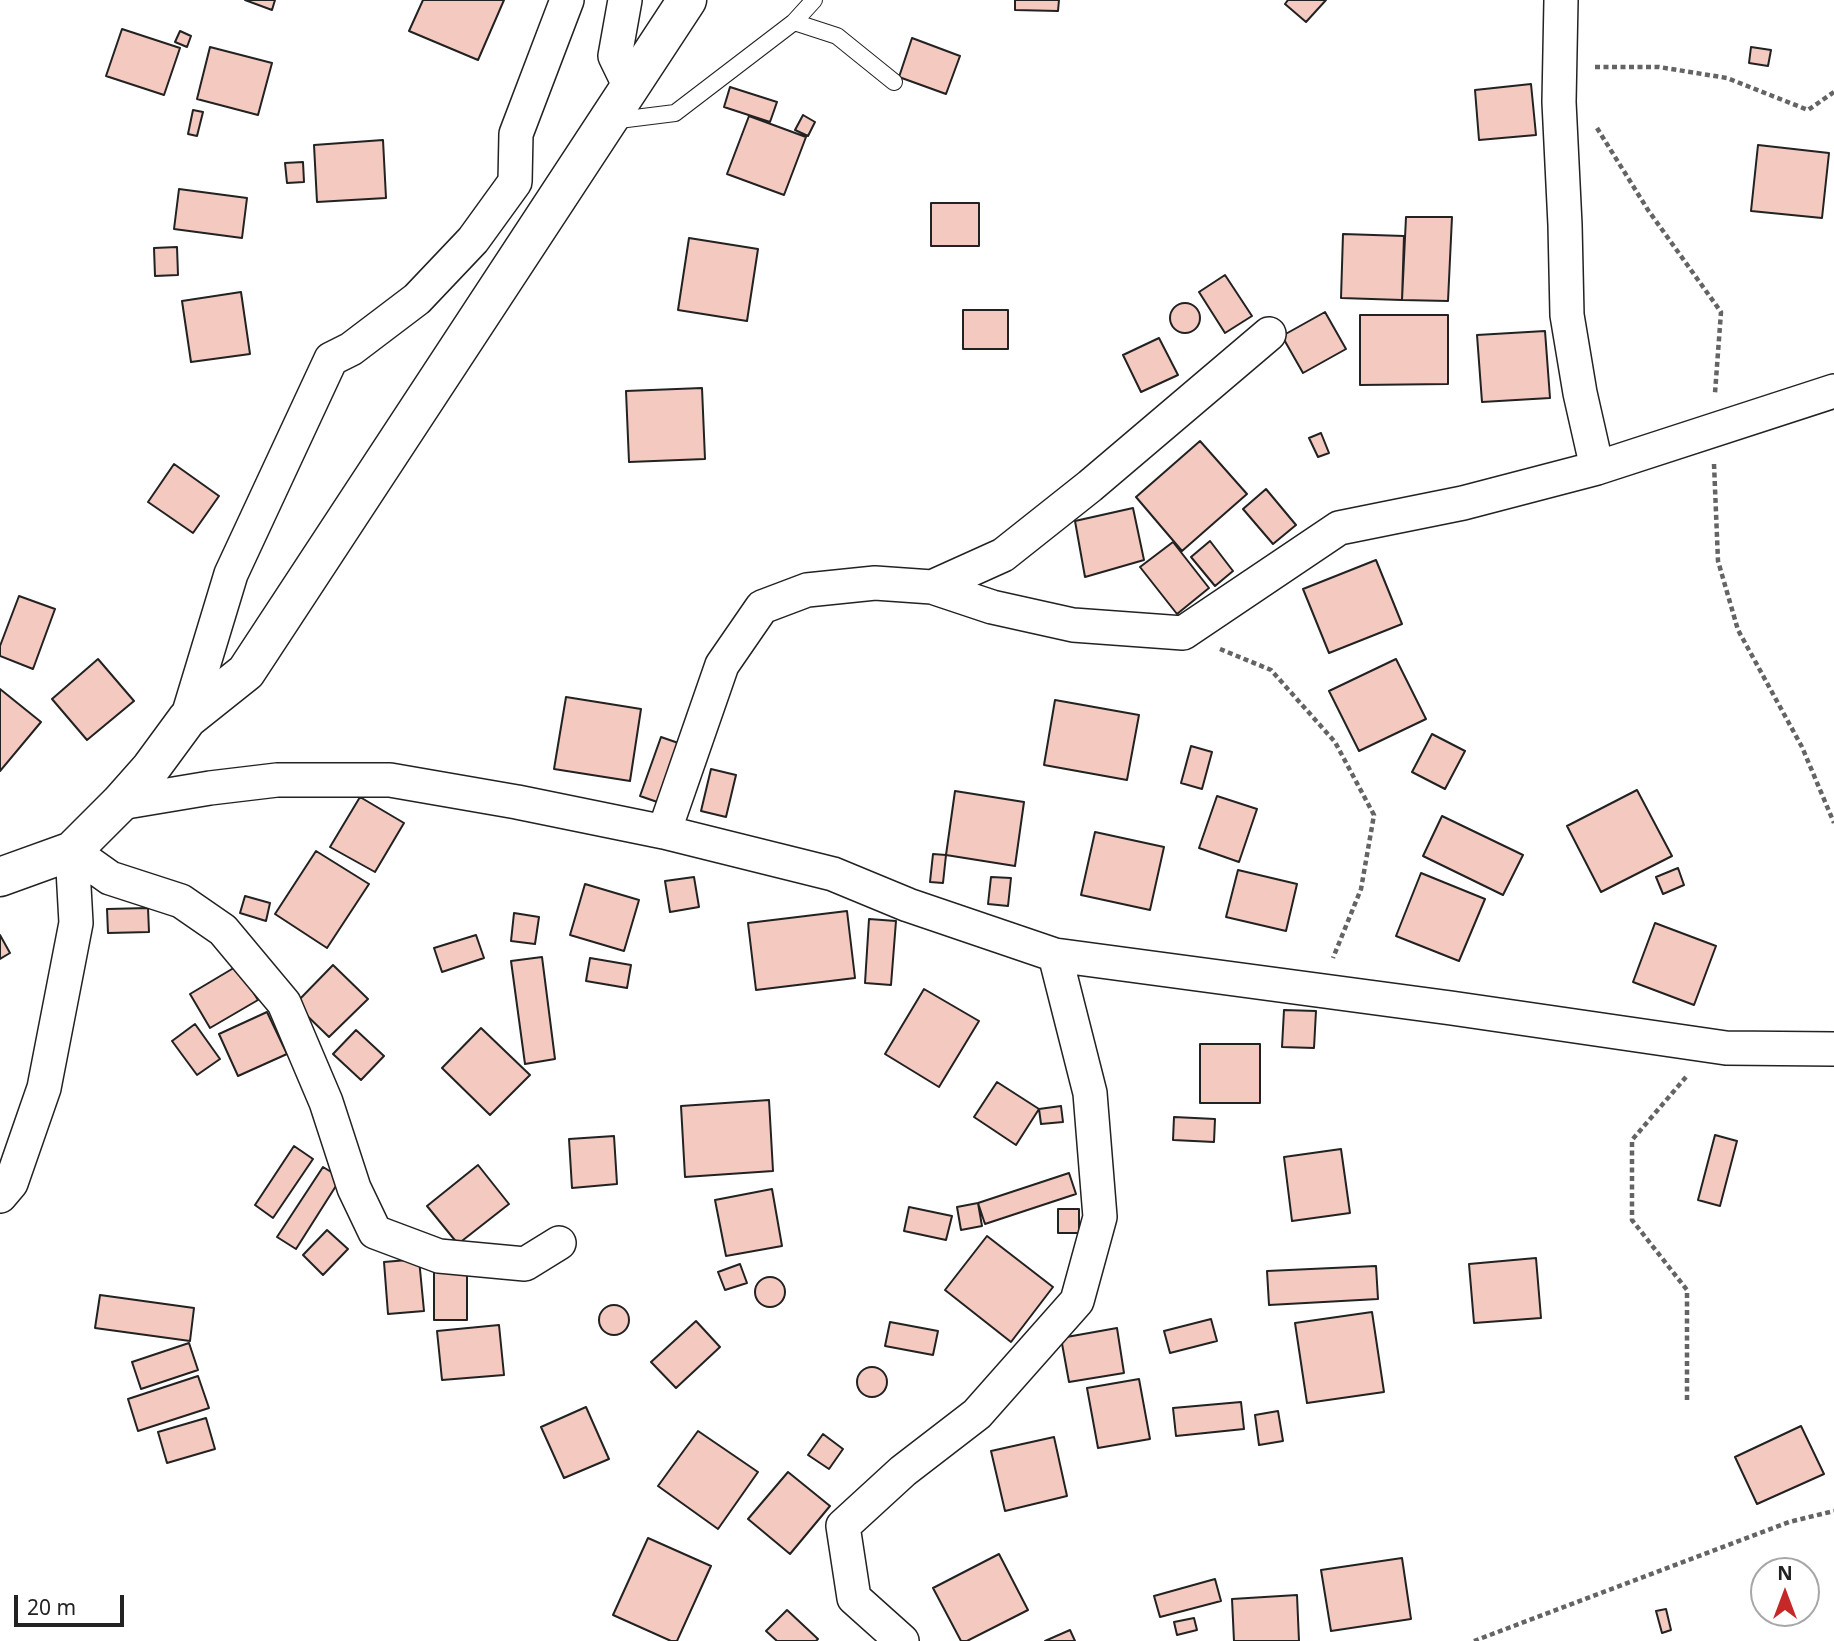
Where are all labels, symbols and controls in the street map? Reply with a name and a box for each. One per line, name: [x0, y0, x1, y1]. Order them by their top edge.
north arrow: [1750, 1557, 1820, 1627]
text: N: [1777, 1560, 1793, 1586]
scale bar: [18, 1582, 128, 1626]
text: 20 m: [27, 1593, 76, 1621]

